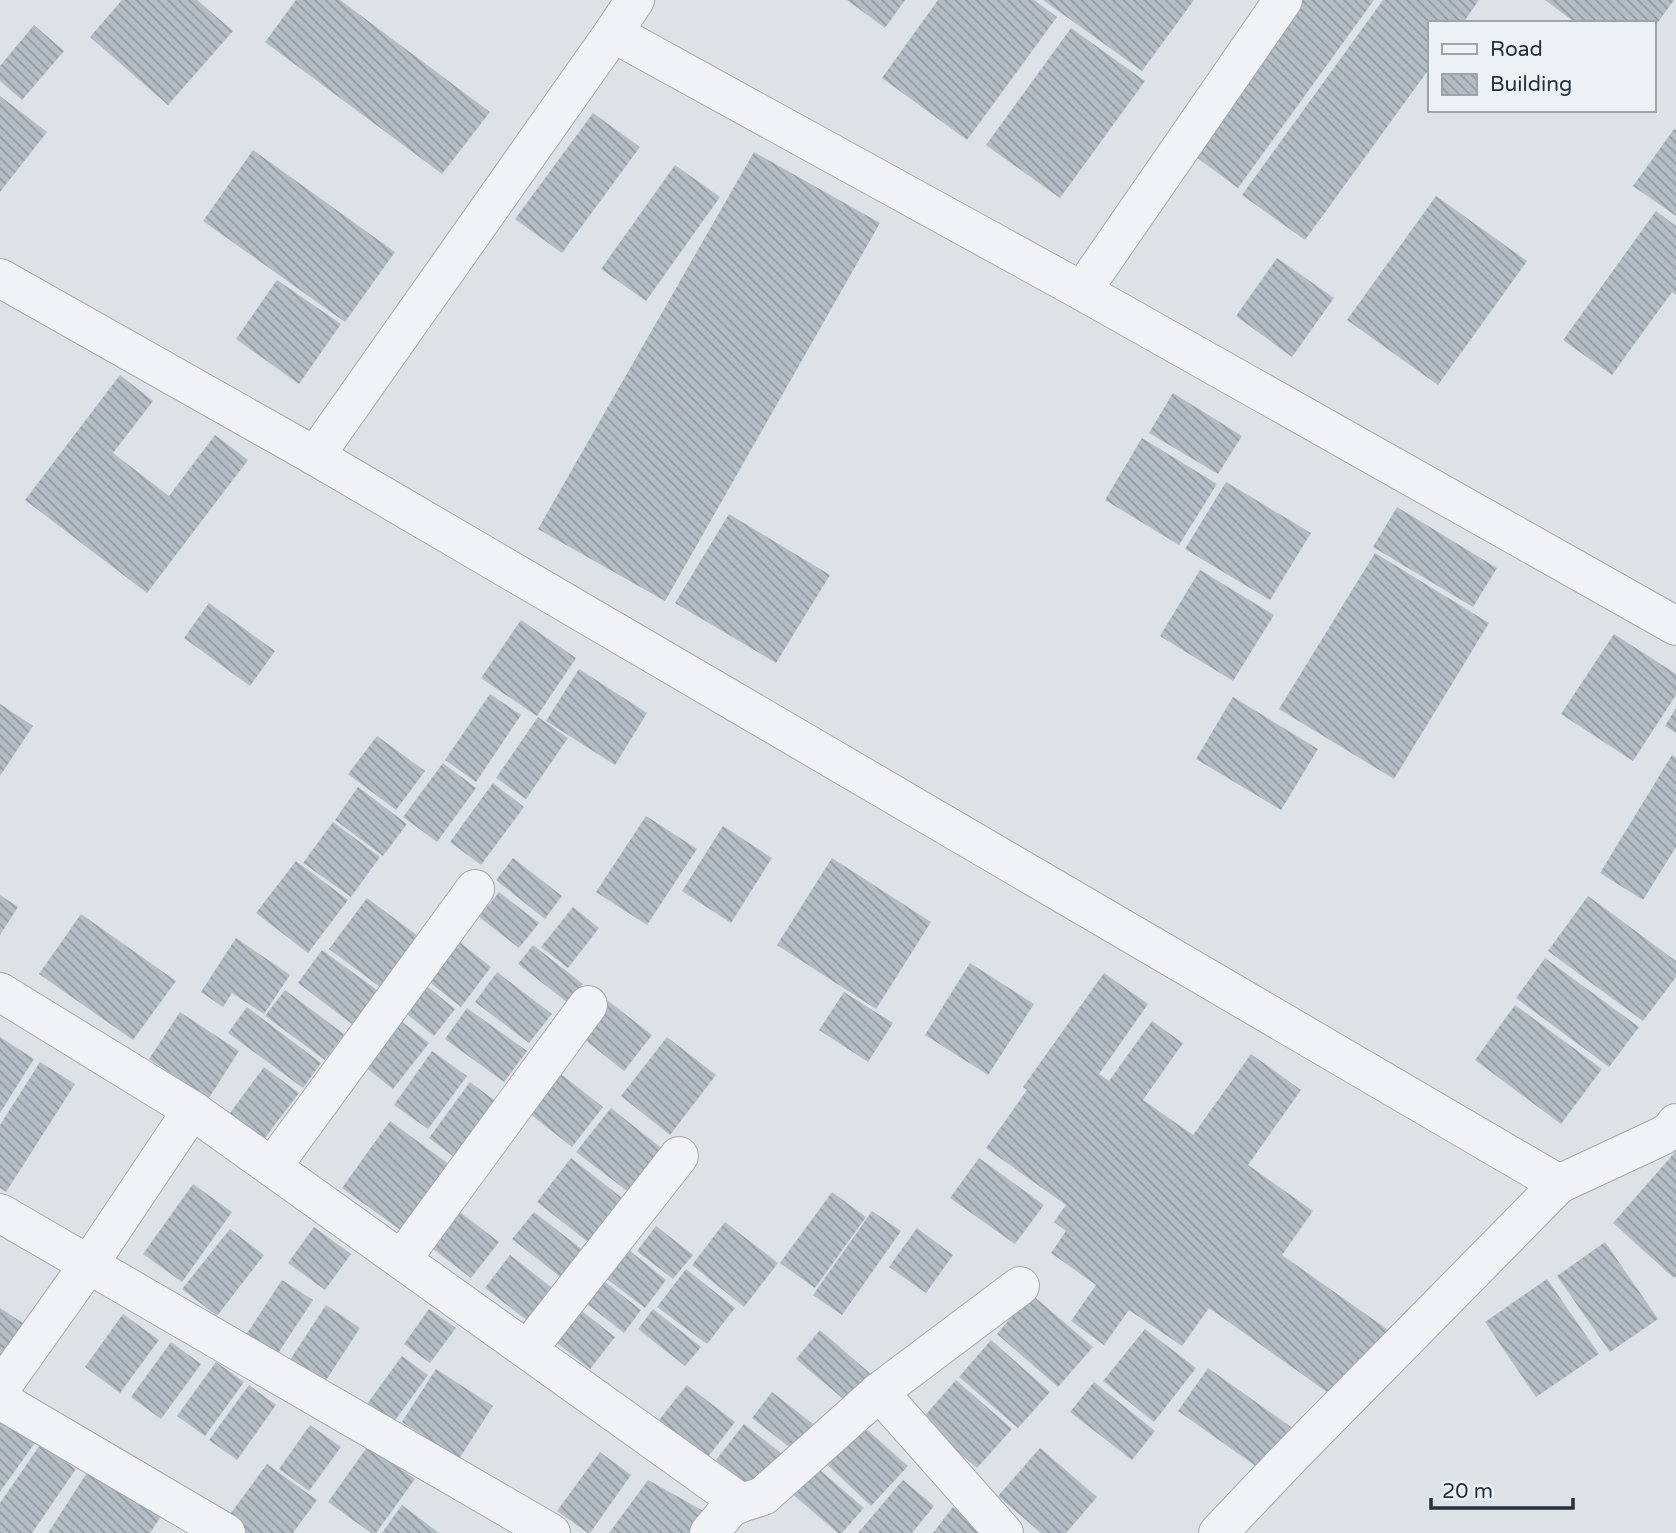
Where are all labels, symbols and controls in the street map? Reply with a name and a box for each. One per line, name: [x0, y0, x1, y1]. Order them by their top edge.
legend: [1428, 21, 1655, 112]
text: Road: [1490, 37, 1543, 62]
text: Building: [1490, 72, 1572, 97]
scale bar: [1431, 1466, 1573, 1510]
text: 20 m: [1442, 1479, 1493, 1504]

